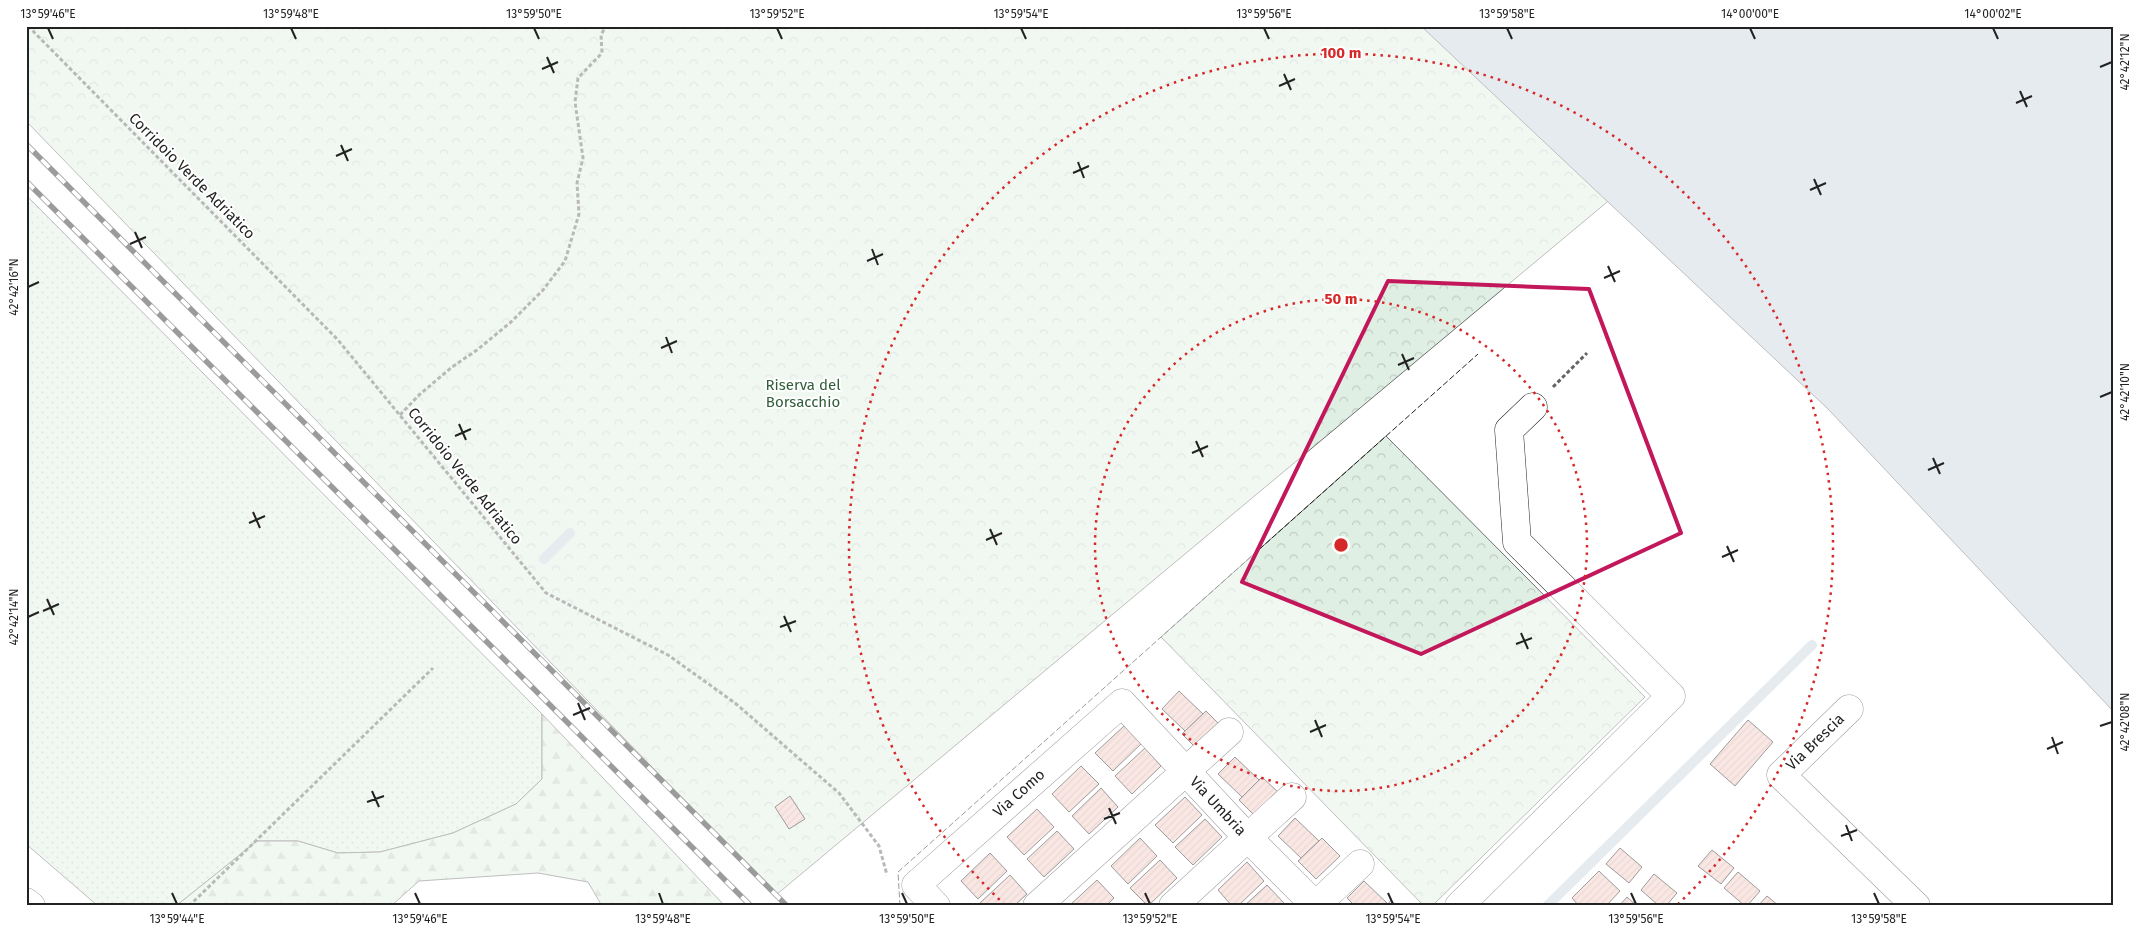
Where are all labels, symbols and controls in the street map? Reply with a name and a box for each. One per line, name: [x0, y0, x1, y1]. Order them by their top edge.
text: 13°59'46"E: [20, 7, 76, 21]
text: 13°59'48"E: [263, 7, 319, 21]
text: 13°59'50"E: [506, 7, 562, 21]
text: 13°59'52"E: [749, 7, 805, 21]
text: 13°59'54"E: [993, 7, 1049, 21]
text: 13°59'56"E: [1236, 7, 1292, 21]
text: 13°59'58"E: [1479, 7, 1535, 21]
text: 14°00'00"E: [1721, 7, 1779, 21]
text: 14°00'02"E: [1964, 7, 2022, 21]
text: 42°42'12"N: [2118, 33, 2132, 91]
text: 100 m: [1321, 44, 1361, 62]
street label: Corridoio Verde Adriatico: [125, 109, 259, 243]
text: 42°42'16"N: [7, 258, 21, 316]
text: 50 m: [1324, 290, 1358, 308]
text: 42°42'10"N: [2118, 363, 2132, 421]
park label: Riserva del Borsacchio: [765, 376, 841, 411]
street label: Corridoio Verde Adriatico: [404, 404, 526, 548]
centre of rings: [1332, 536, 1350, 554]
text: 42°42'14"N: [7, 588, 21, 646]
text: 42°42'08"N: [2118, 692, 2132, 752]
street label: Via Brescia: [1782, 710, 1848, 774]
street label: Via Como: [989, 765, 1049, 821]
street label: Via Umbria: [1186, 773, 1250, 839]
text: 13°59'44"E: [149, 912, 205, 926]
text: 13°59'46"E: [392, 912, 448, 926]
text: 13°59'48"E: [635, 912, 691, 926]
text: 13°59'50"E: [879, 912, 935, 926]
text: 13°59'52"E: [1122, 912, 1178, 926]
text: 13°59'54"E: [1365, 912, 1421, 926]
text: 13°59'56"E: [1608, 912, 1664, 926]
text: 13°59'58"E: [1851, 912, 1907, 926]

